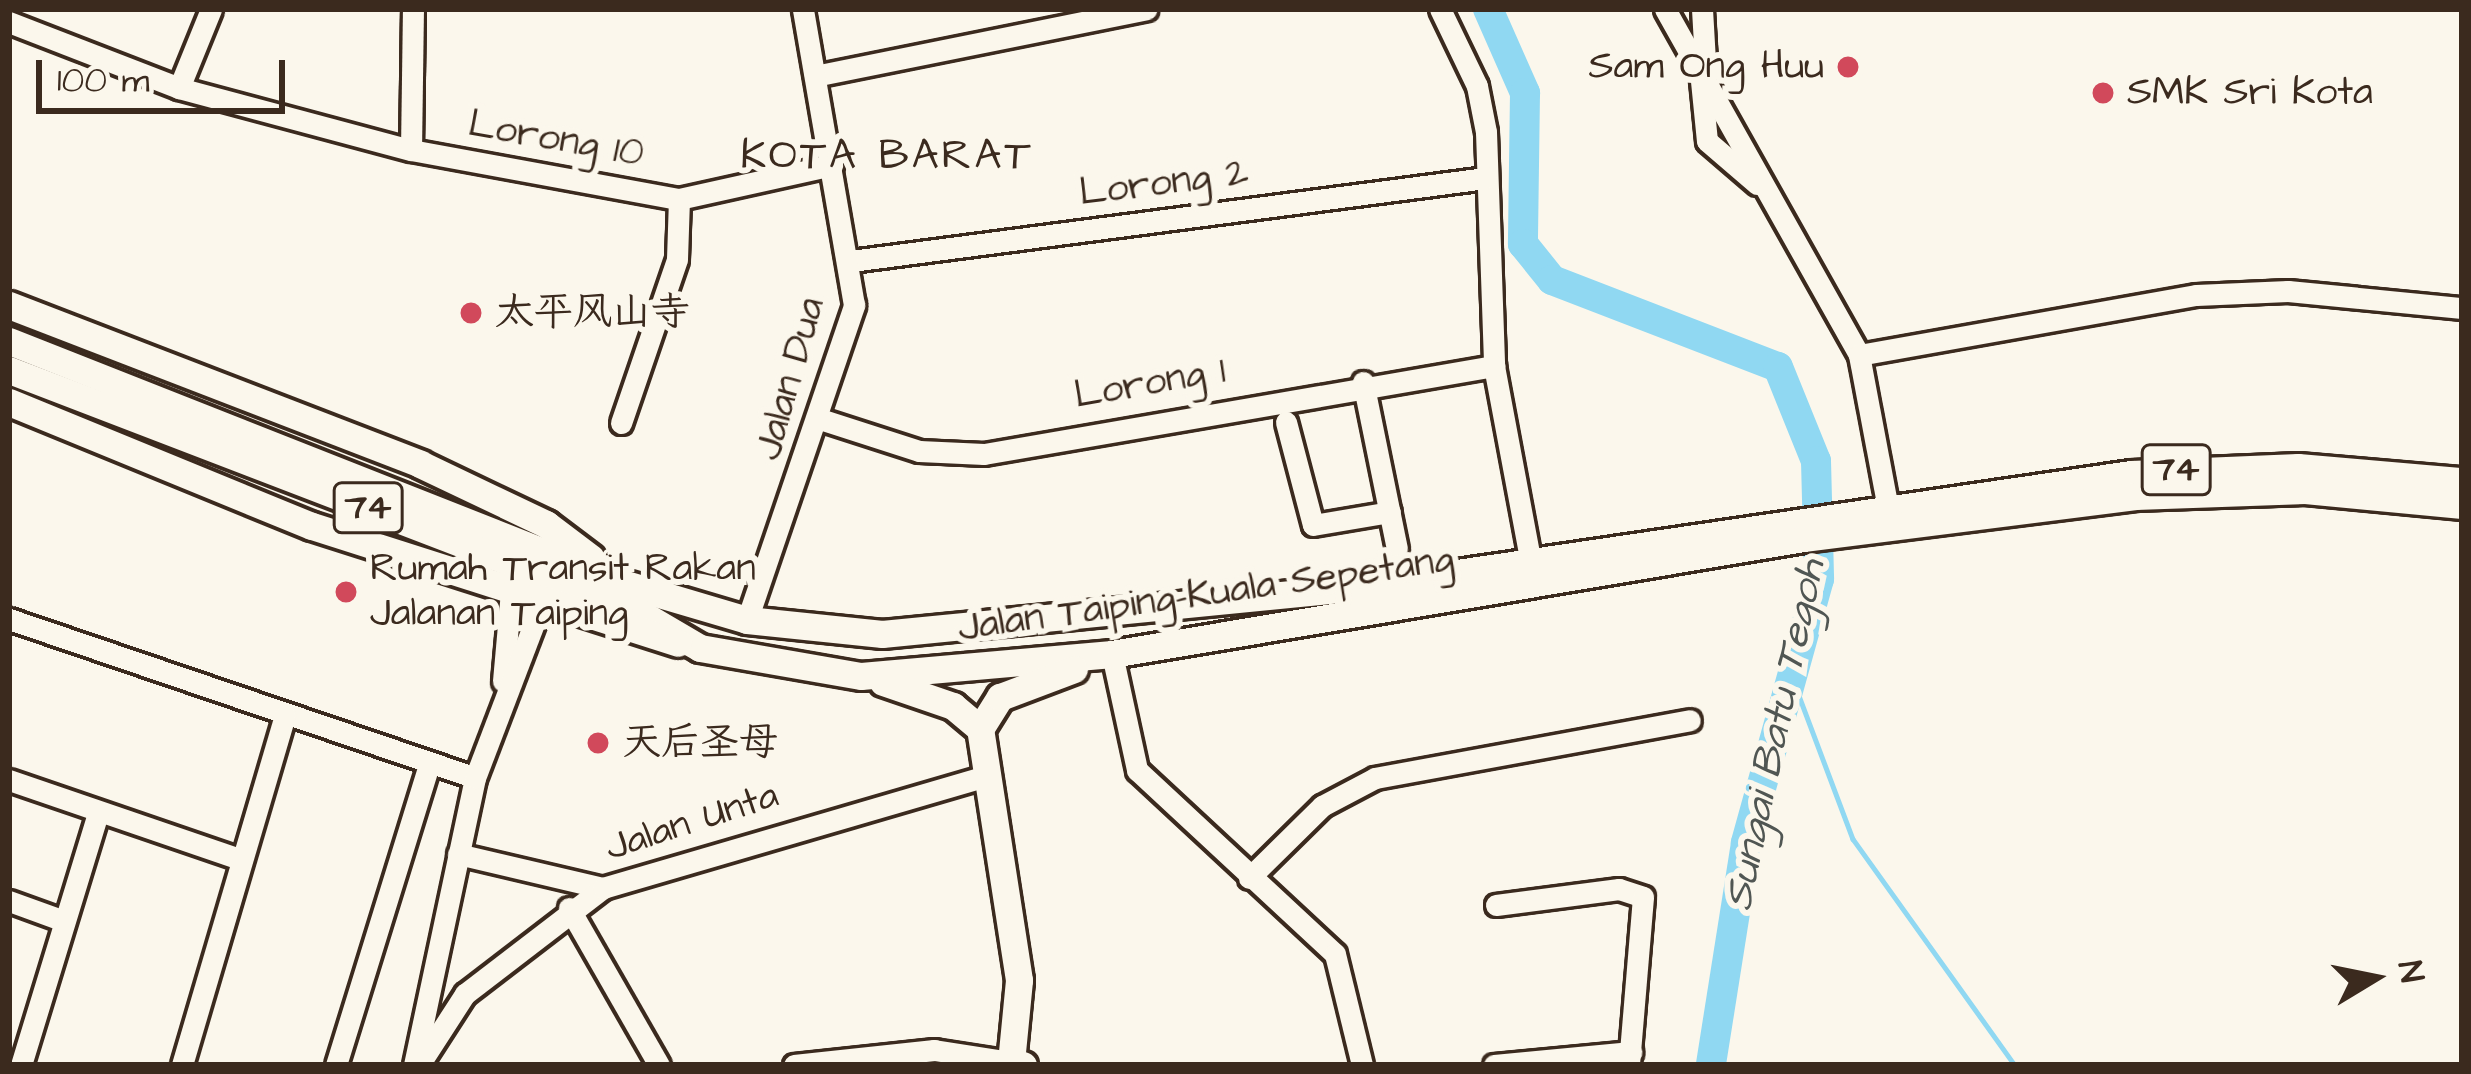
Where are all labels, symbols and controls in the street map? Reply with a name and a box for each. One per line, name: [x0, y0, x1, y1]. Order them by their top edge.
scale bar: [42, 36, 291, 110]
place label: Sam Ong Huu: [1589, 44, 1824, 90]
marker: Sam Ong Huu: [1835, 54, 1861, 80]
text: 100 m: [57, 55, 149, 106]
place label: SMK Sri Kota: [2127, 70, 2373, 116]
marker: SMK Sri Kota: [2090, 80, 2116, 106]
street label: Lorong 10: [465, 102, 647, 178]
district label: KOTA BARAT: [740, 131, 1034, 181]
street label: Lorong 2: [1077, 150, 1251, 218]
place label: 太平风山寺: [495, 290, 690, 336]
street label: Jalan Dua: [746, 293, 836, 465]
marker: 太平风山寺: [458, 300, 484, 326]
street label: Lorong 1: [1071, 348, 1229, 420]
road number: 74: [2140, 440, 2212, 500]
road number: 74: [332, 478, 404, 538]
street label: Jalan Taiping-Kuala Sepetang: [955, 537, 1457, 653]
place label: Rumah Transit Rakan Jalanan Taiping: [370, 547, 756, 638]
water label: Sungai Batu Tegoh: [1713, 555, 1837, 915]
marker: Rumah Transit Rakan Jalanan Taiping: [333, 579, 359, 605]
place label: 天后圣母: [622, 720, 778, 766]
marker: 天后圣母: [585, 730, 611, 756]
street label: Jalan Unta: [600, 772, 784, 872]
north arrow: [2315, 918, 2435, 1038]
text: N: [2386, 958, 2435, 986]

